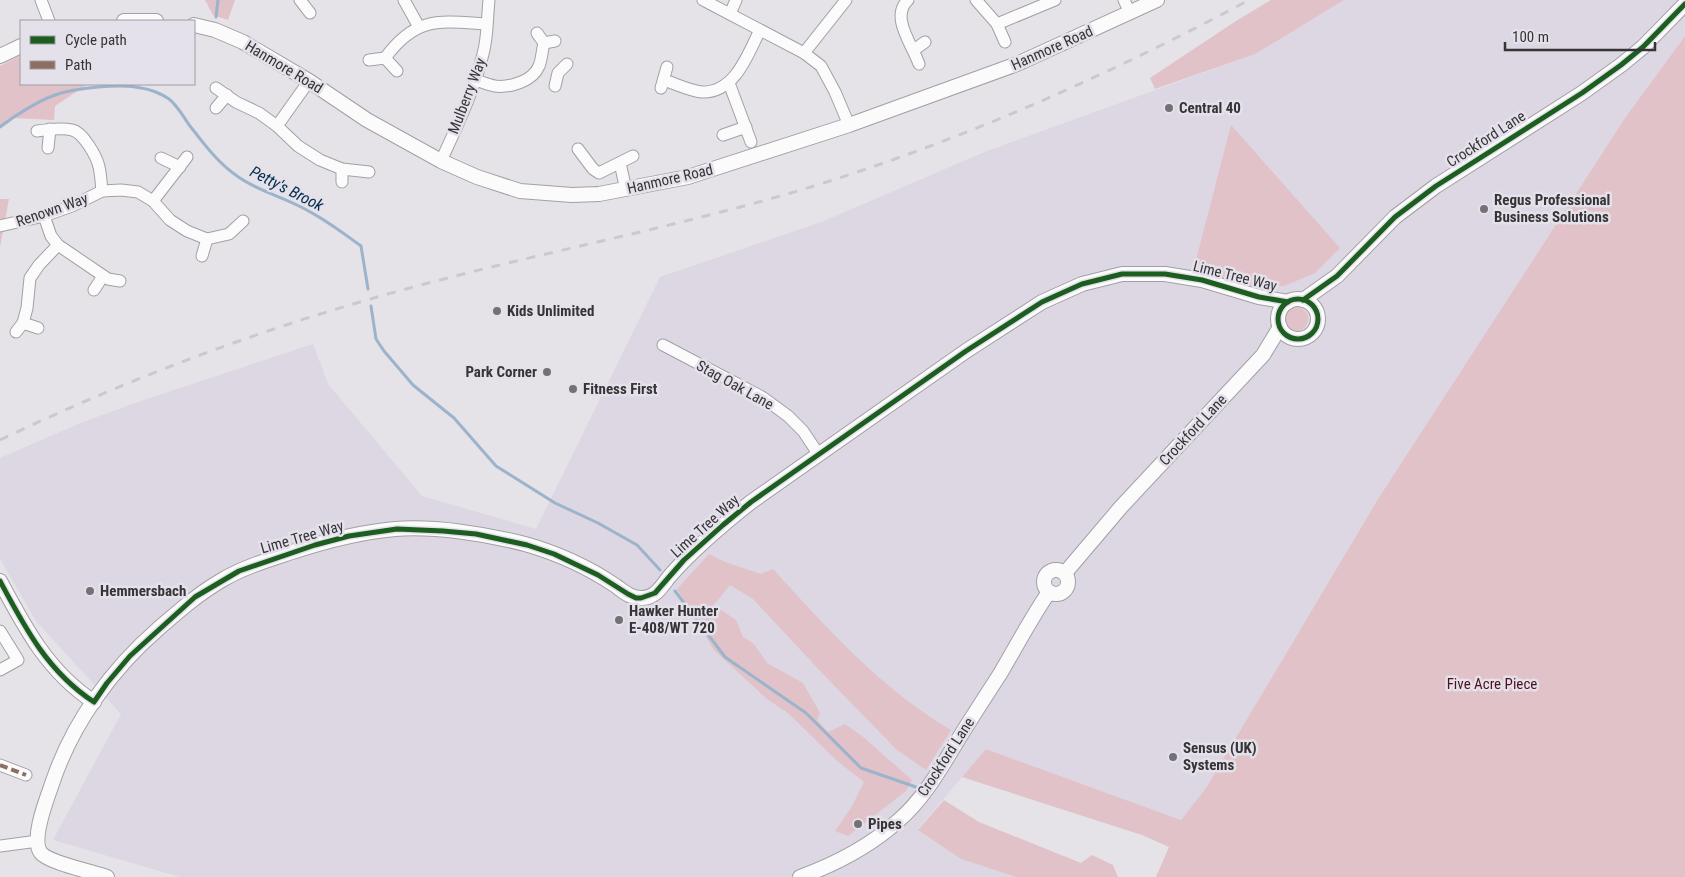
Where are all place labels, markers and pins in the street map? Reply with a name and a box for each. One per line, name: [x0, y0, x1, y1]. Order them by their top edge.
place label: Central 40: [1179, 99, 1241, 117]
marker: Central 40: [1163, 102, 1175, 114]
place label: Regus Professional Business Solutions: [1494, 191, 1610, 226]
marker: Regus Professional Business Solutions: [1478, 203, 1490, 215]
place label: Kids Unlimited: [507, 302, 594, 320]
marker: Kids Unlimited: [491, 305, 503, 317]
place label: Park Corner: [465, 363, 537, 381]
marker: Park Corner: [541, 366, 553, 378]
place label: Fitness First: [583, 380, 658, 398]
marker: Fitness First: [567, 383, 579, 395]
place label: Hemmersbach: [100, 582, 186, 600]
marker: Hemmersbach: [84, 585, 96, 597]
place label: Hawker Hunter E-408/WT 720: [629, 602, 718, 637]
marker: Hawker Hunter E-408/WT 720: [613, 614, 625, 626]
place label: Sensus (UK) Systems: [1183, 739, 1257, 774]
marker: Sensus (UK) Systems: [1167, 751, 1179, 763]
place label: Pipes: [868, 815, 902, 833]
marker: Pipes: [852, 818, 864, 830]

